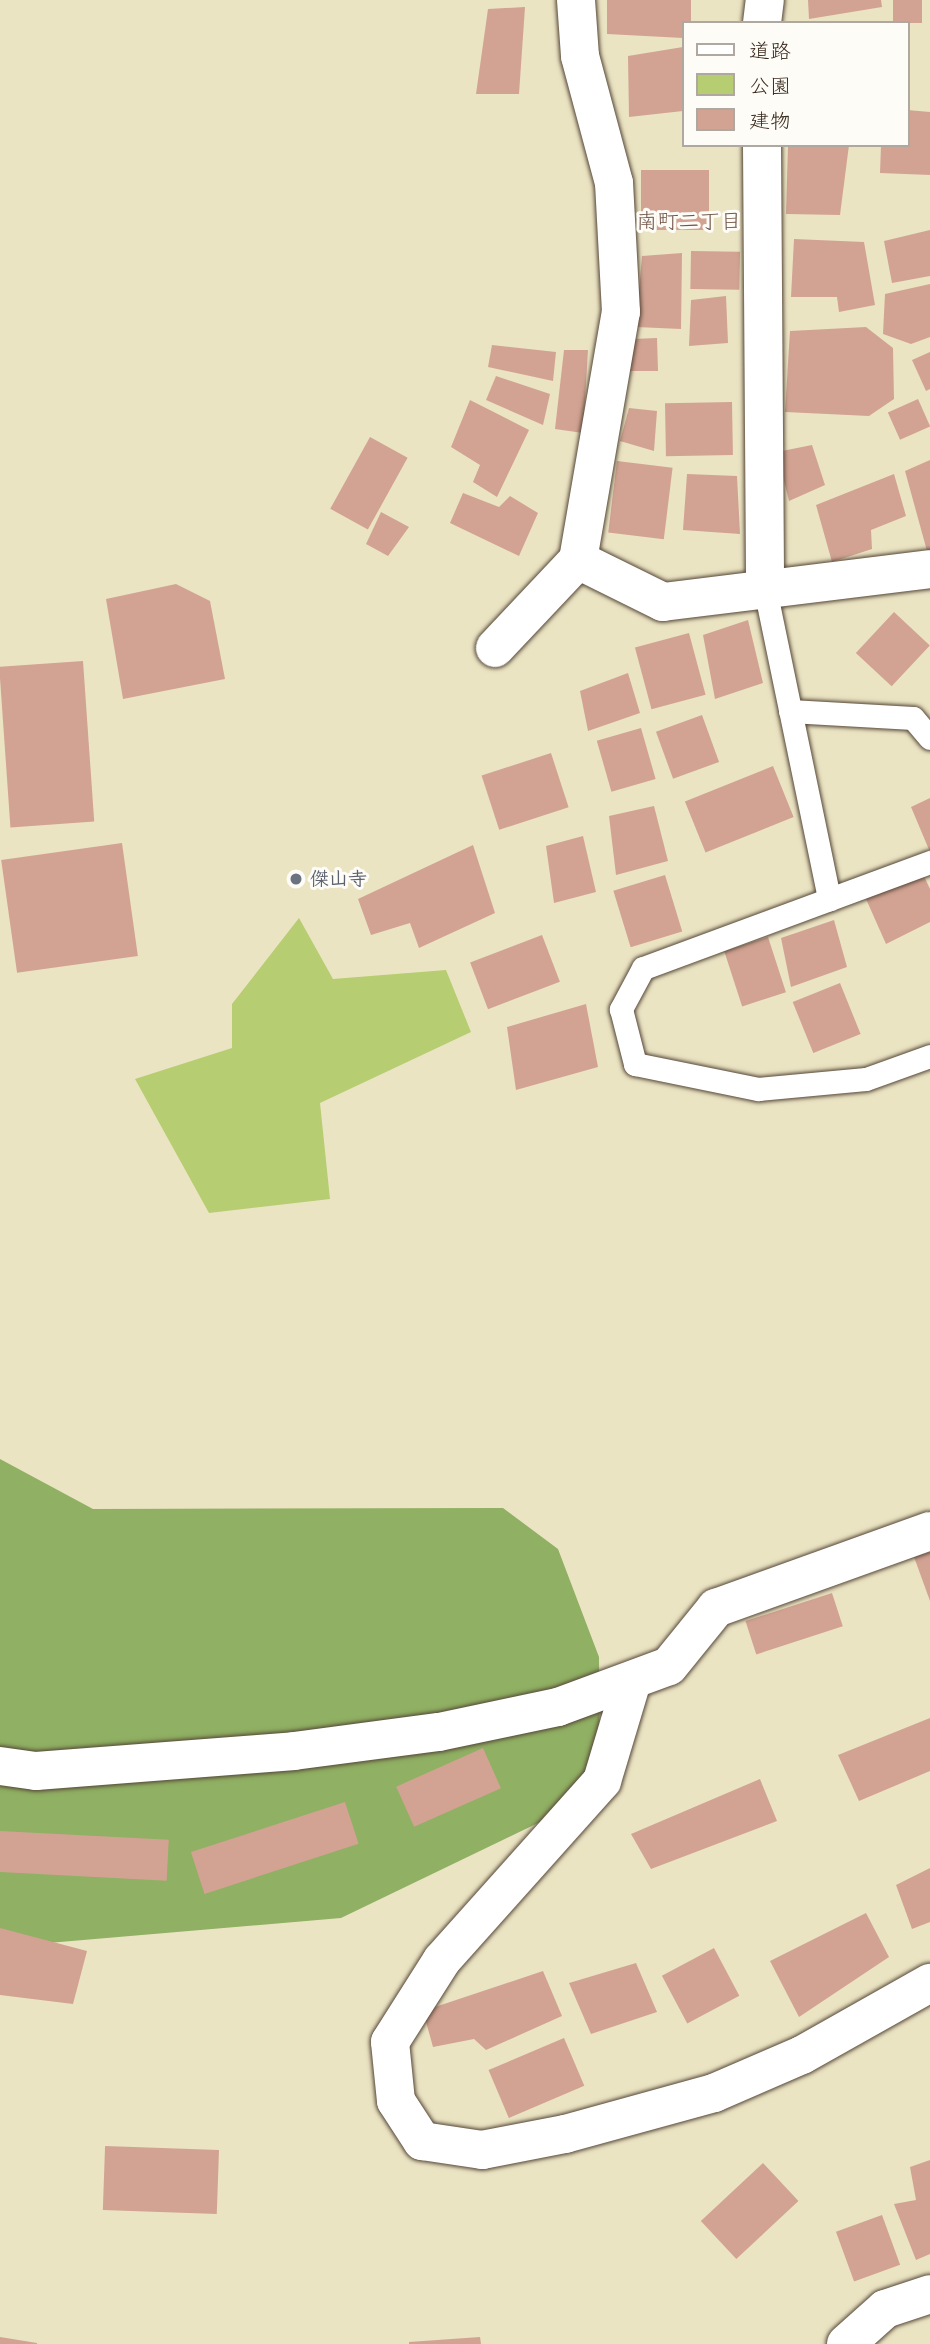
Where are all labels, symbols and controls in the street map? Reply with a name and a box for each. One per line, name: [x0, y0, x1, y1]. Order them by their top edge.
legend: [682, 21, 909, 147]
text: 道路: [749, 37, 791, 65]
text: 公園: [749, 72, 791, 100]
text: 建物: [749, 107, 791, 135]
district label: 南町二丁目: [637, 208, 741, 234]
place label: 傑山寺: [310, 868, 367, 890]
marker: 傑山寺: [288, 871, 304, 887]

